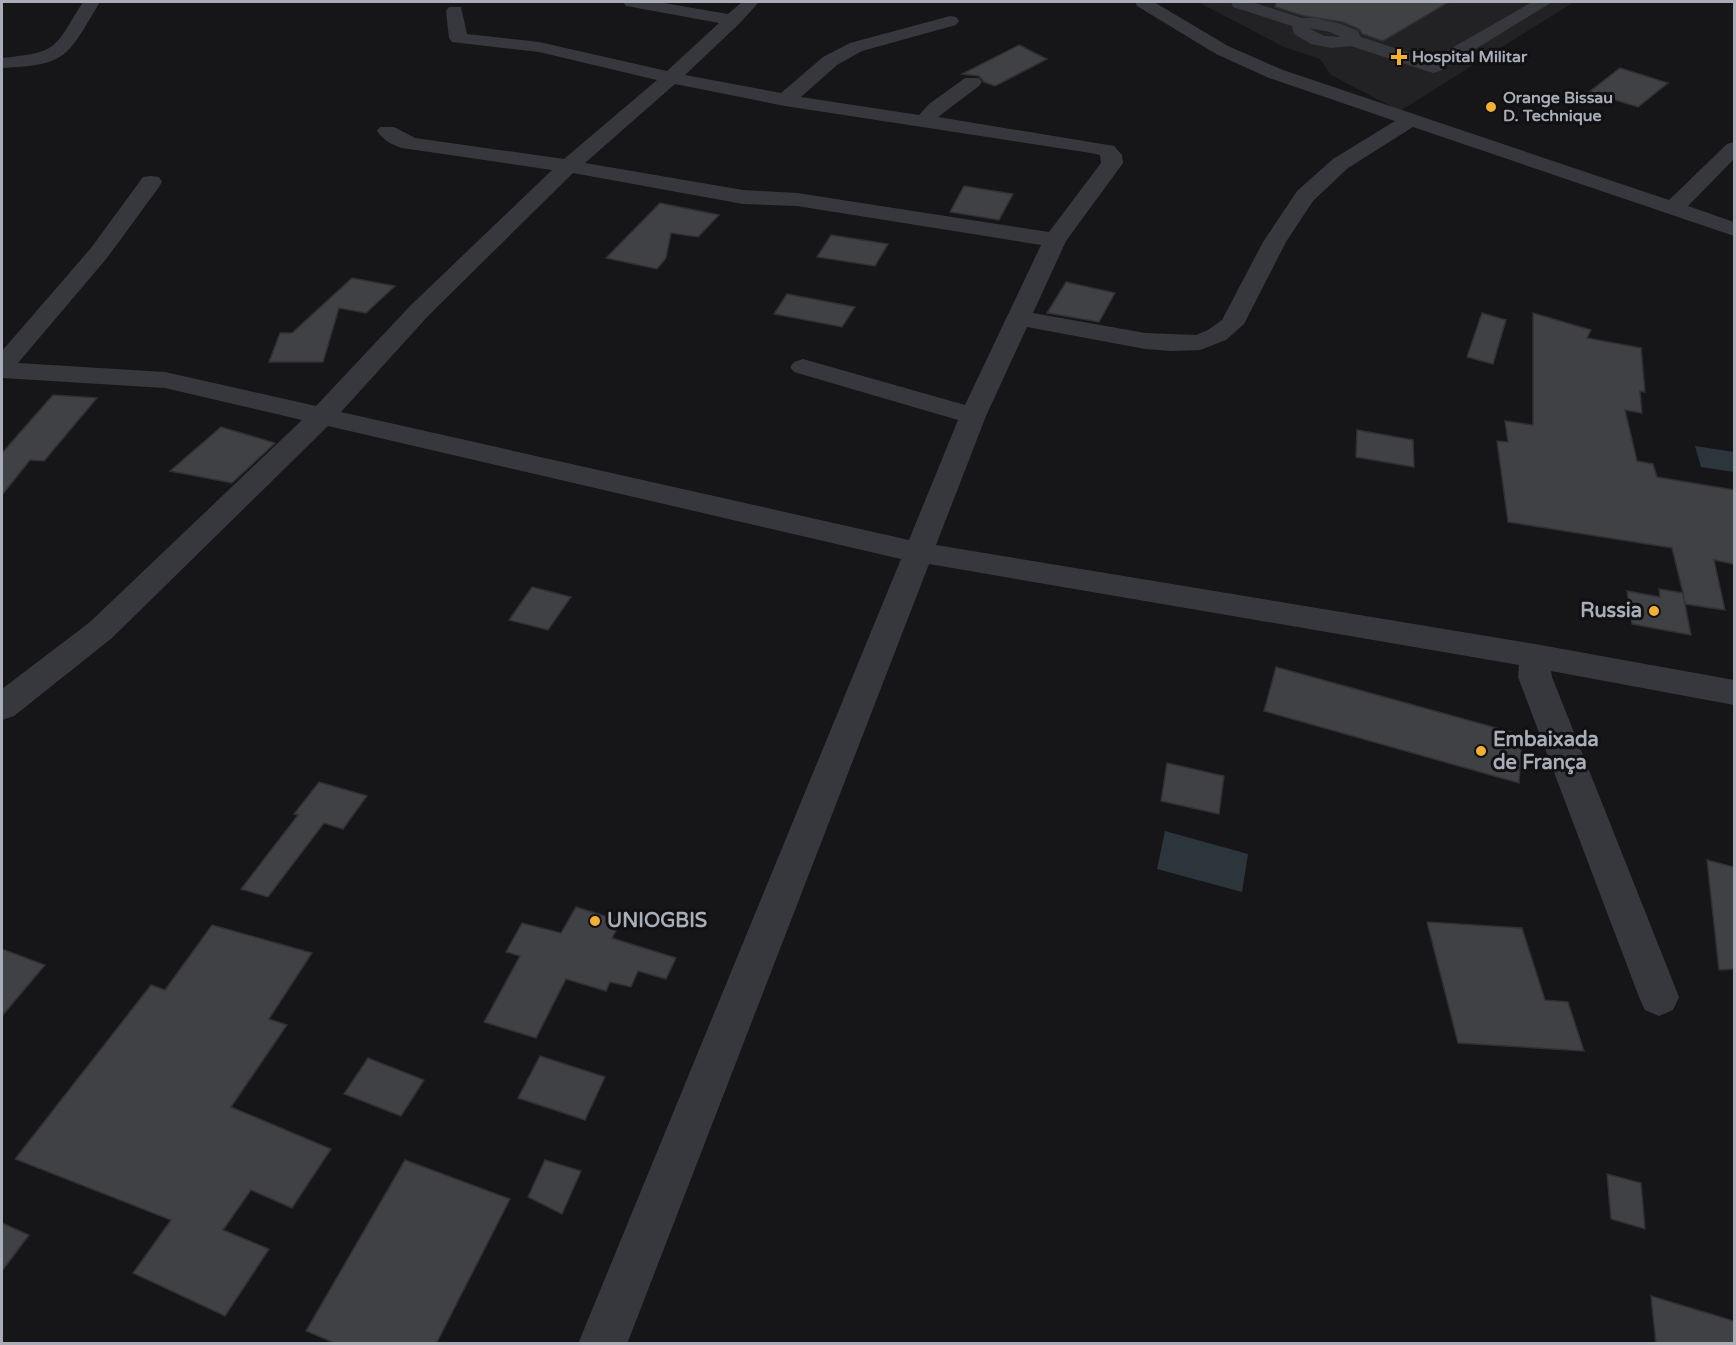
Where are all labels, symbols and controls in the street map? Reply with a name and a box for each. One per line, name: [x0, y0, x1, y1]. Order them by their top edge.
place label: Hospital Militar: [1412, 47, 1528, 67]
marker: Hospital Militar: [1390, 48, 1408, 66]
place label: Orange Bissau D. Technique: [1503, 88, 1613, 126]
marker: Orange Bissau D. Technique: [1484, 100, 1498, 114]
place label: Russia: [1580, 599, 1642, 623]
marker: Russia: [1647, 604, 1661, 618]
place label: Embaixada de França: [1493, 728, 1599, 775]
marker: Embaixada de França: [1474, 744, 1488, 758]
place label: UNIOGBIS: [607, 909, 707, 933]
marker: UNIOGBIS: [588, 914, 602, 928]

